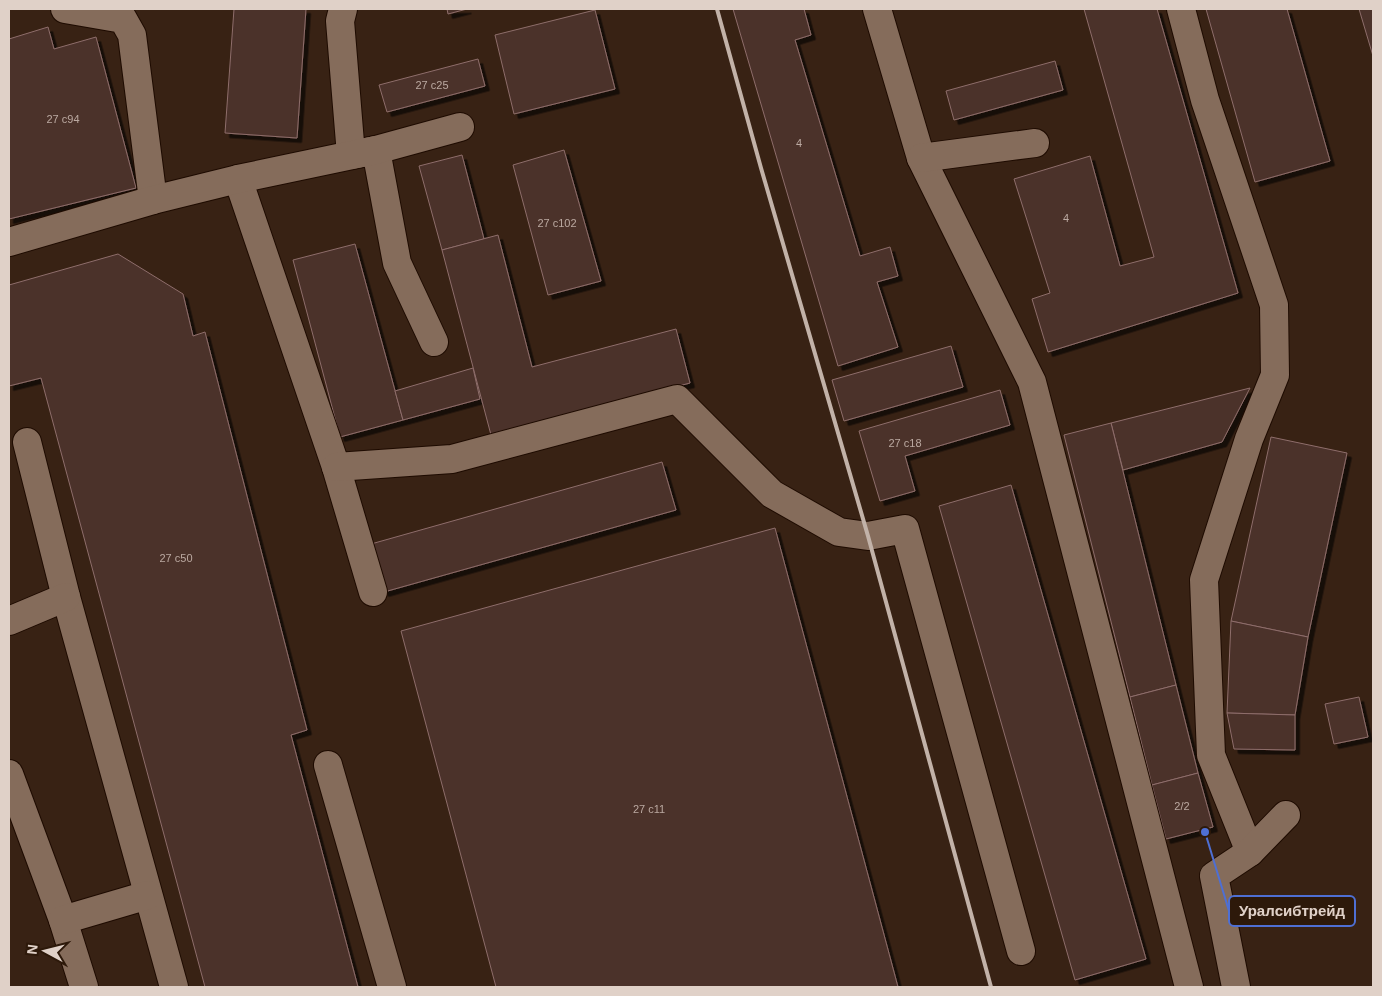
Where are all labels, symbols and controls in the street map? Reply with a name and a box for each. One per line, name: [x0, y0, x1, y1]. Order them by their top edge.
house number: 27 с25: [415, 79, 449, 91]
house number: 27 с94: [46, 113, 80, 125]
house number: 4: [796, 137, 802, 149]
house number: 4: [1063, 212, 1069, 224]
house number: 27 с102: [537, 217, 577, 229]
house number: 27 с18: [888, 437, 922, 449]
house number: 27 с50: [159, 552, 193, 564]
house number: 2/2: [1174, 800, 1190, 812]
house number: 27 с11: [633, 803, 665, 815]
callout: Уралcибтрейд: [1229, 896, 1355, 926]
text: Уралcибтрейд: [1239, 902, 1346, 919]
north arrow: [20, 926, 70, 976]
text: N: [24, 943, 41, 955]

